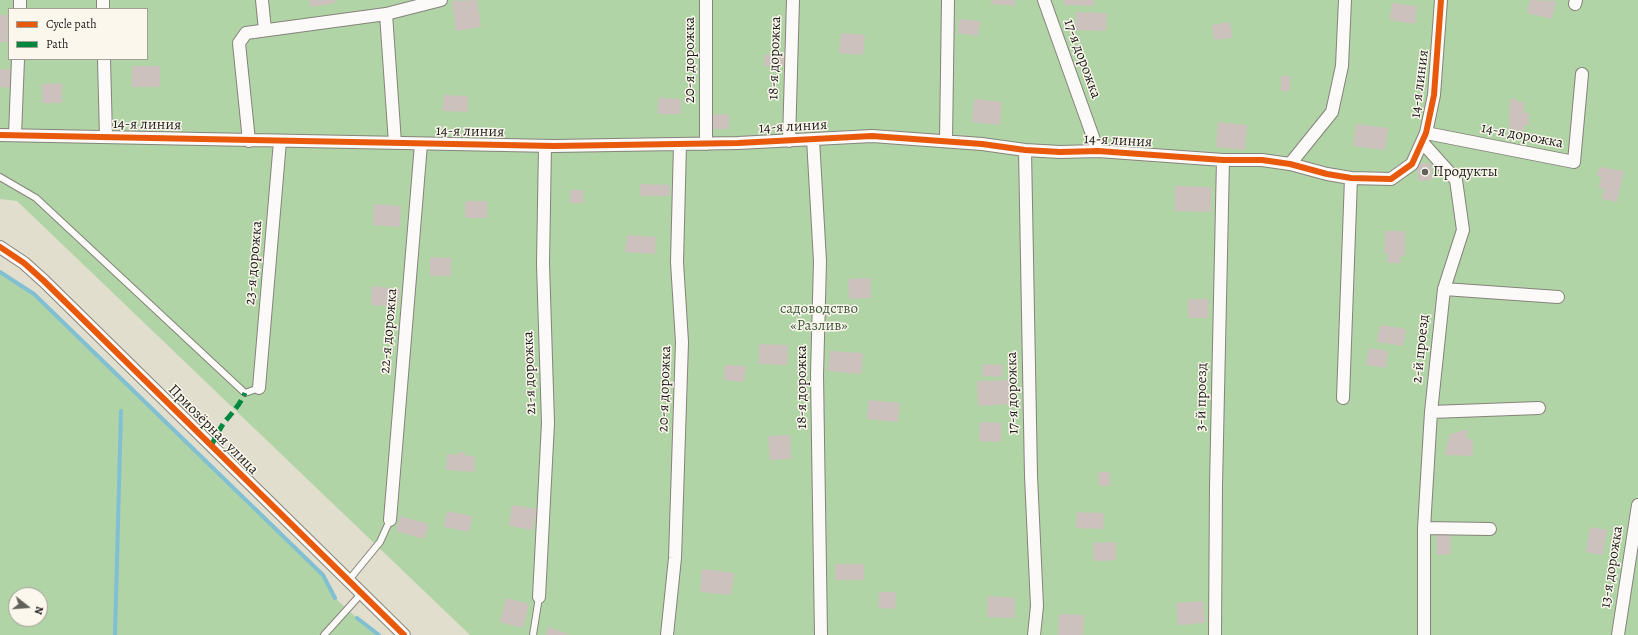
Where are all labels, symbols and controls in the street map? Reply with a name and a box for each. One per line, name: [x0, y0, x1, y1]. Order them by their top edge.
legend: [8, 8, 148, 60]
text: Cycle path: [46, 16, 97, 32]
street label: 18-я дорожка: [765, 16, 785, 100]
street label: 20-я дорожка: [681, 17, 699, 103]
street label: 17-я дорожка: [1059, 17, 1105, 101]
text: Path: [46, 36, 68, 52]
street label: 14-я линия: [1407, 49, 1433, 119]
street label: 14-я линия: [113, 115, 181, 135]
street label: 14-я линия: [758, 116, 828, 138]
street label: 14-я дорожка: [1479, 119, 1565, 153]
street label: 14-я линия: [436, 122, 504, 142]
street label: 14-я линия: [1083, 130, 1153, 152]
place label: Продукты: [1433, 163, 1498, 181]
marker: Продукты: [1420, 167, 1430, 177]
street label: 23-я дорожка: [241, 220, 267, 306]
street label: 22-я дорожка: [376, 288, 402, 374]
park label: садоводство «Разлив»: [780, 300, 858, 335]
street label: 2-й проезд: [1408, 314, 1434, 384]
street label: 21-я дорожка: [520, 331, 540, 415]
street label: 20-я дорожка: [654, 345, 676, 433]
street label: 18-я дорожка: [793, 345, 811, 429]
street label: 17-я дорожка: [1003, 351, 1023, 435]
street label: 3-й проезд: [1192, 363, 1212, 431]
street label: Приозёрная улица: [164, 381, 262, 479]
street label: 13-я дорожка: [1597, 525, 1627, 609]
north arrow: [8, 587, 48, 627]
text: N: [31, 604, 47, 616]

